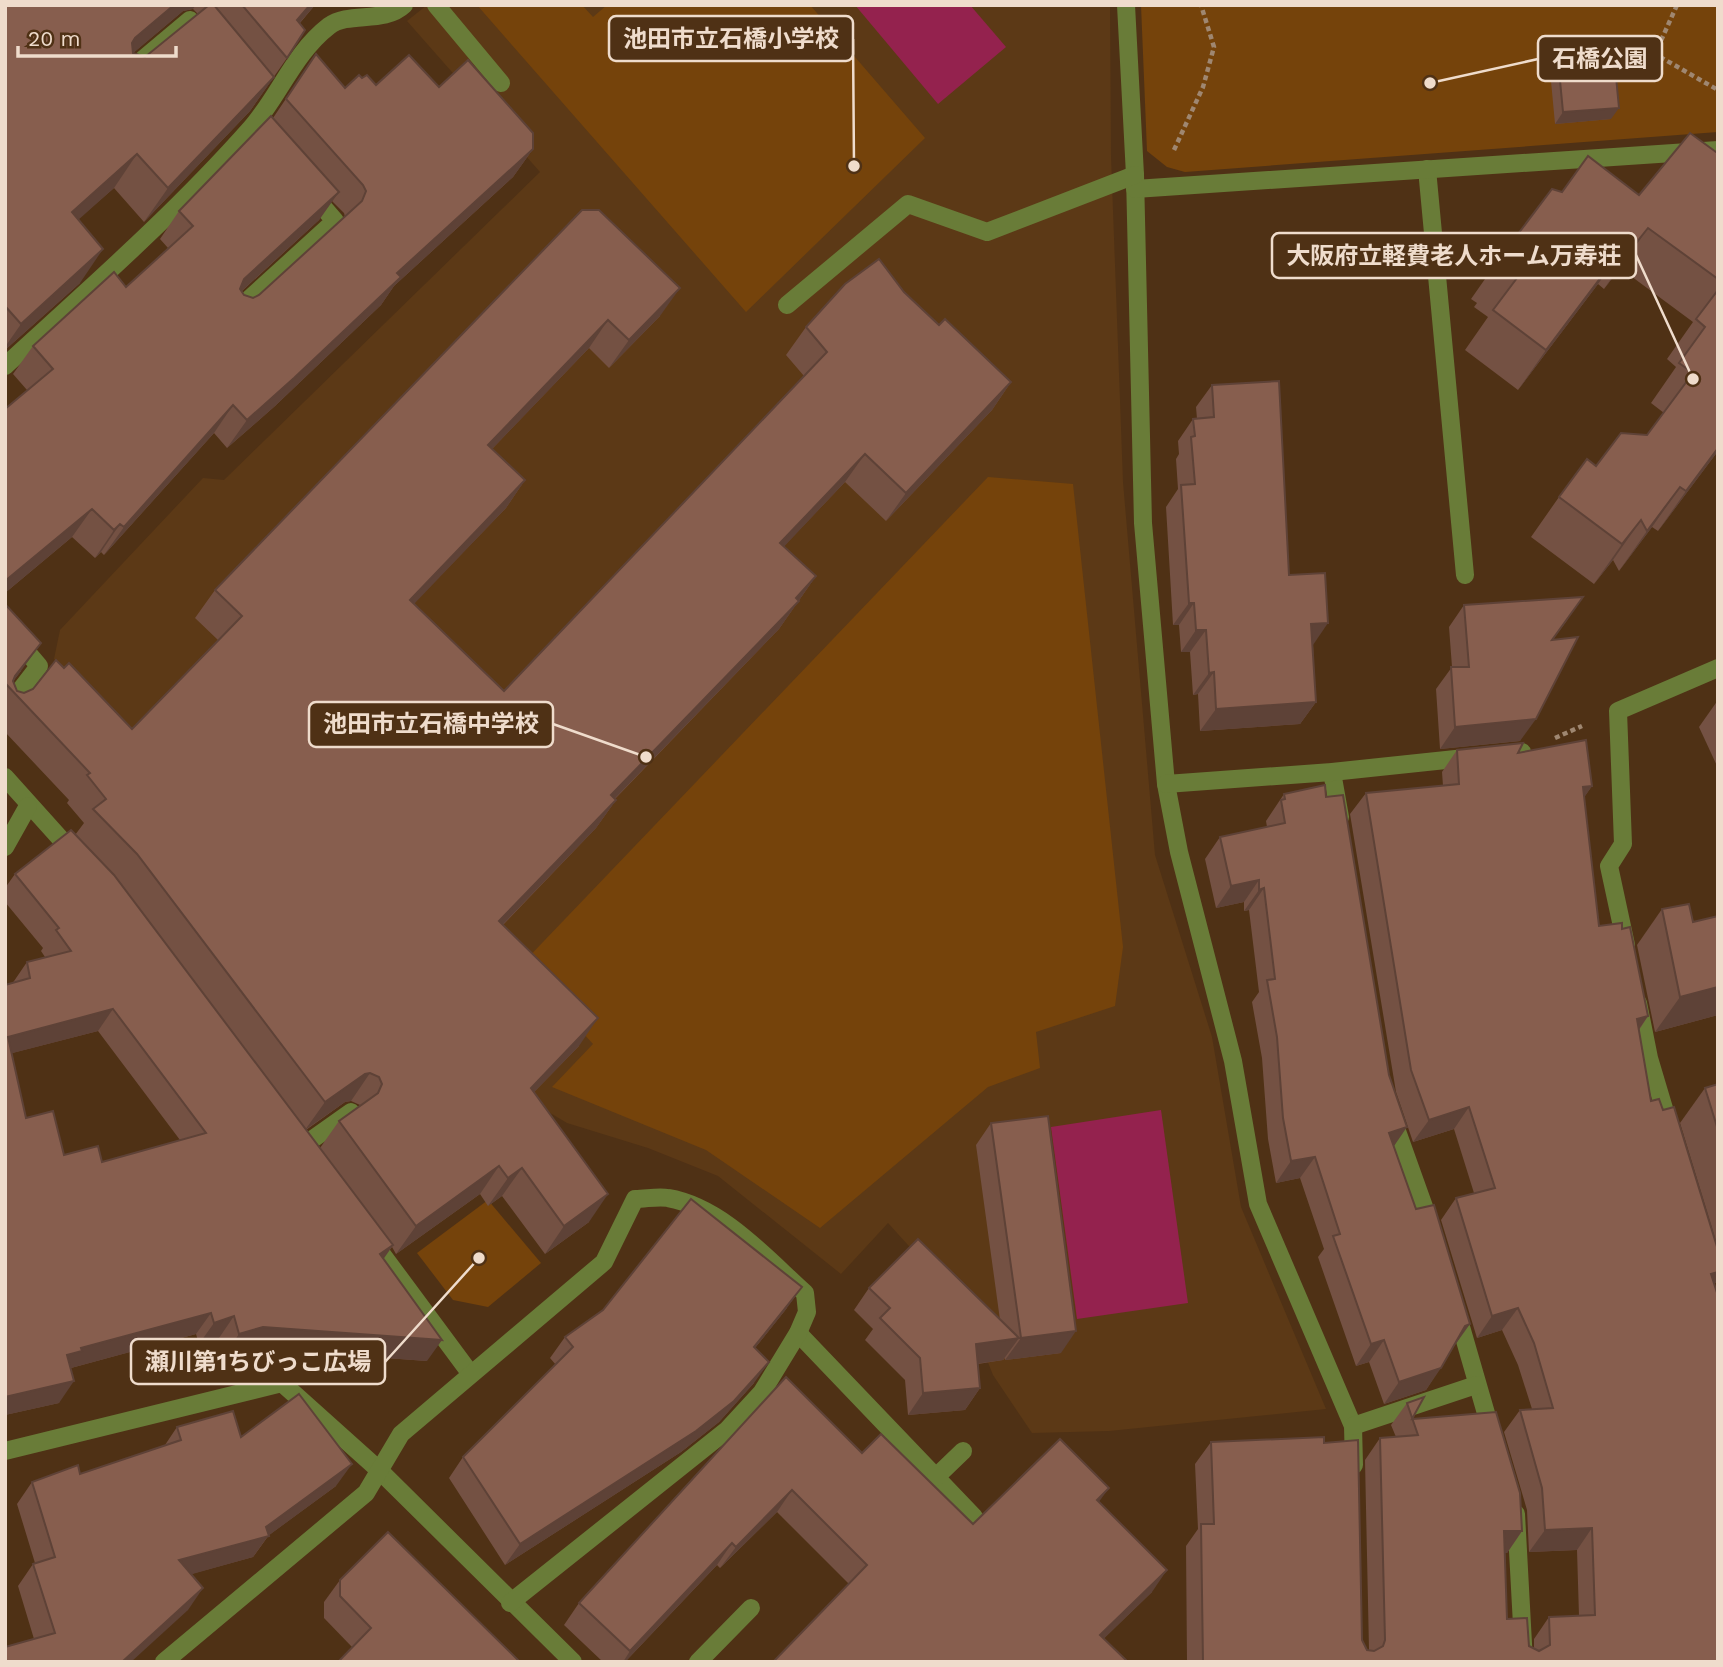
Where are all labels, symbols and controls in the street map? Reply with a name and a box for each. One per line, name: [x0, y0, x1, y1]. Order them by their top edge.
scale bar: [18, 14, 175, 58]
callout: 池田市立石橋小学校: [609, 16, 853, 61]
text: 池田市立石橋小学校: [623, 25, 839, 53]
text: 20 m: [28, 26, 80, 51]
callout: 石橋公園: [1538, 36, 1662, 81]
text: 石橋公園: [1552, 45, 1648, 73]
callout: 大阪府立軽費老人ホーム万寿荘: [1272, 233, 1636, 278]
text: 大阪府立軽費老人ホーム万寿荘: [1286, 242, 1622, 270]
callout: 池田市立石橋中学校: [309, 702, 553, 747]
text: 池田市立石橋中学校: [323, 710, 539, 738]
callout: 瀬川第1ちびっこ広場: [131, 1339, 385, 1384]
text: 瀬川第1ちびっこ広場: [145, 1348, 371, 1376]

